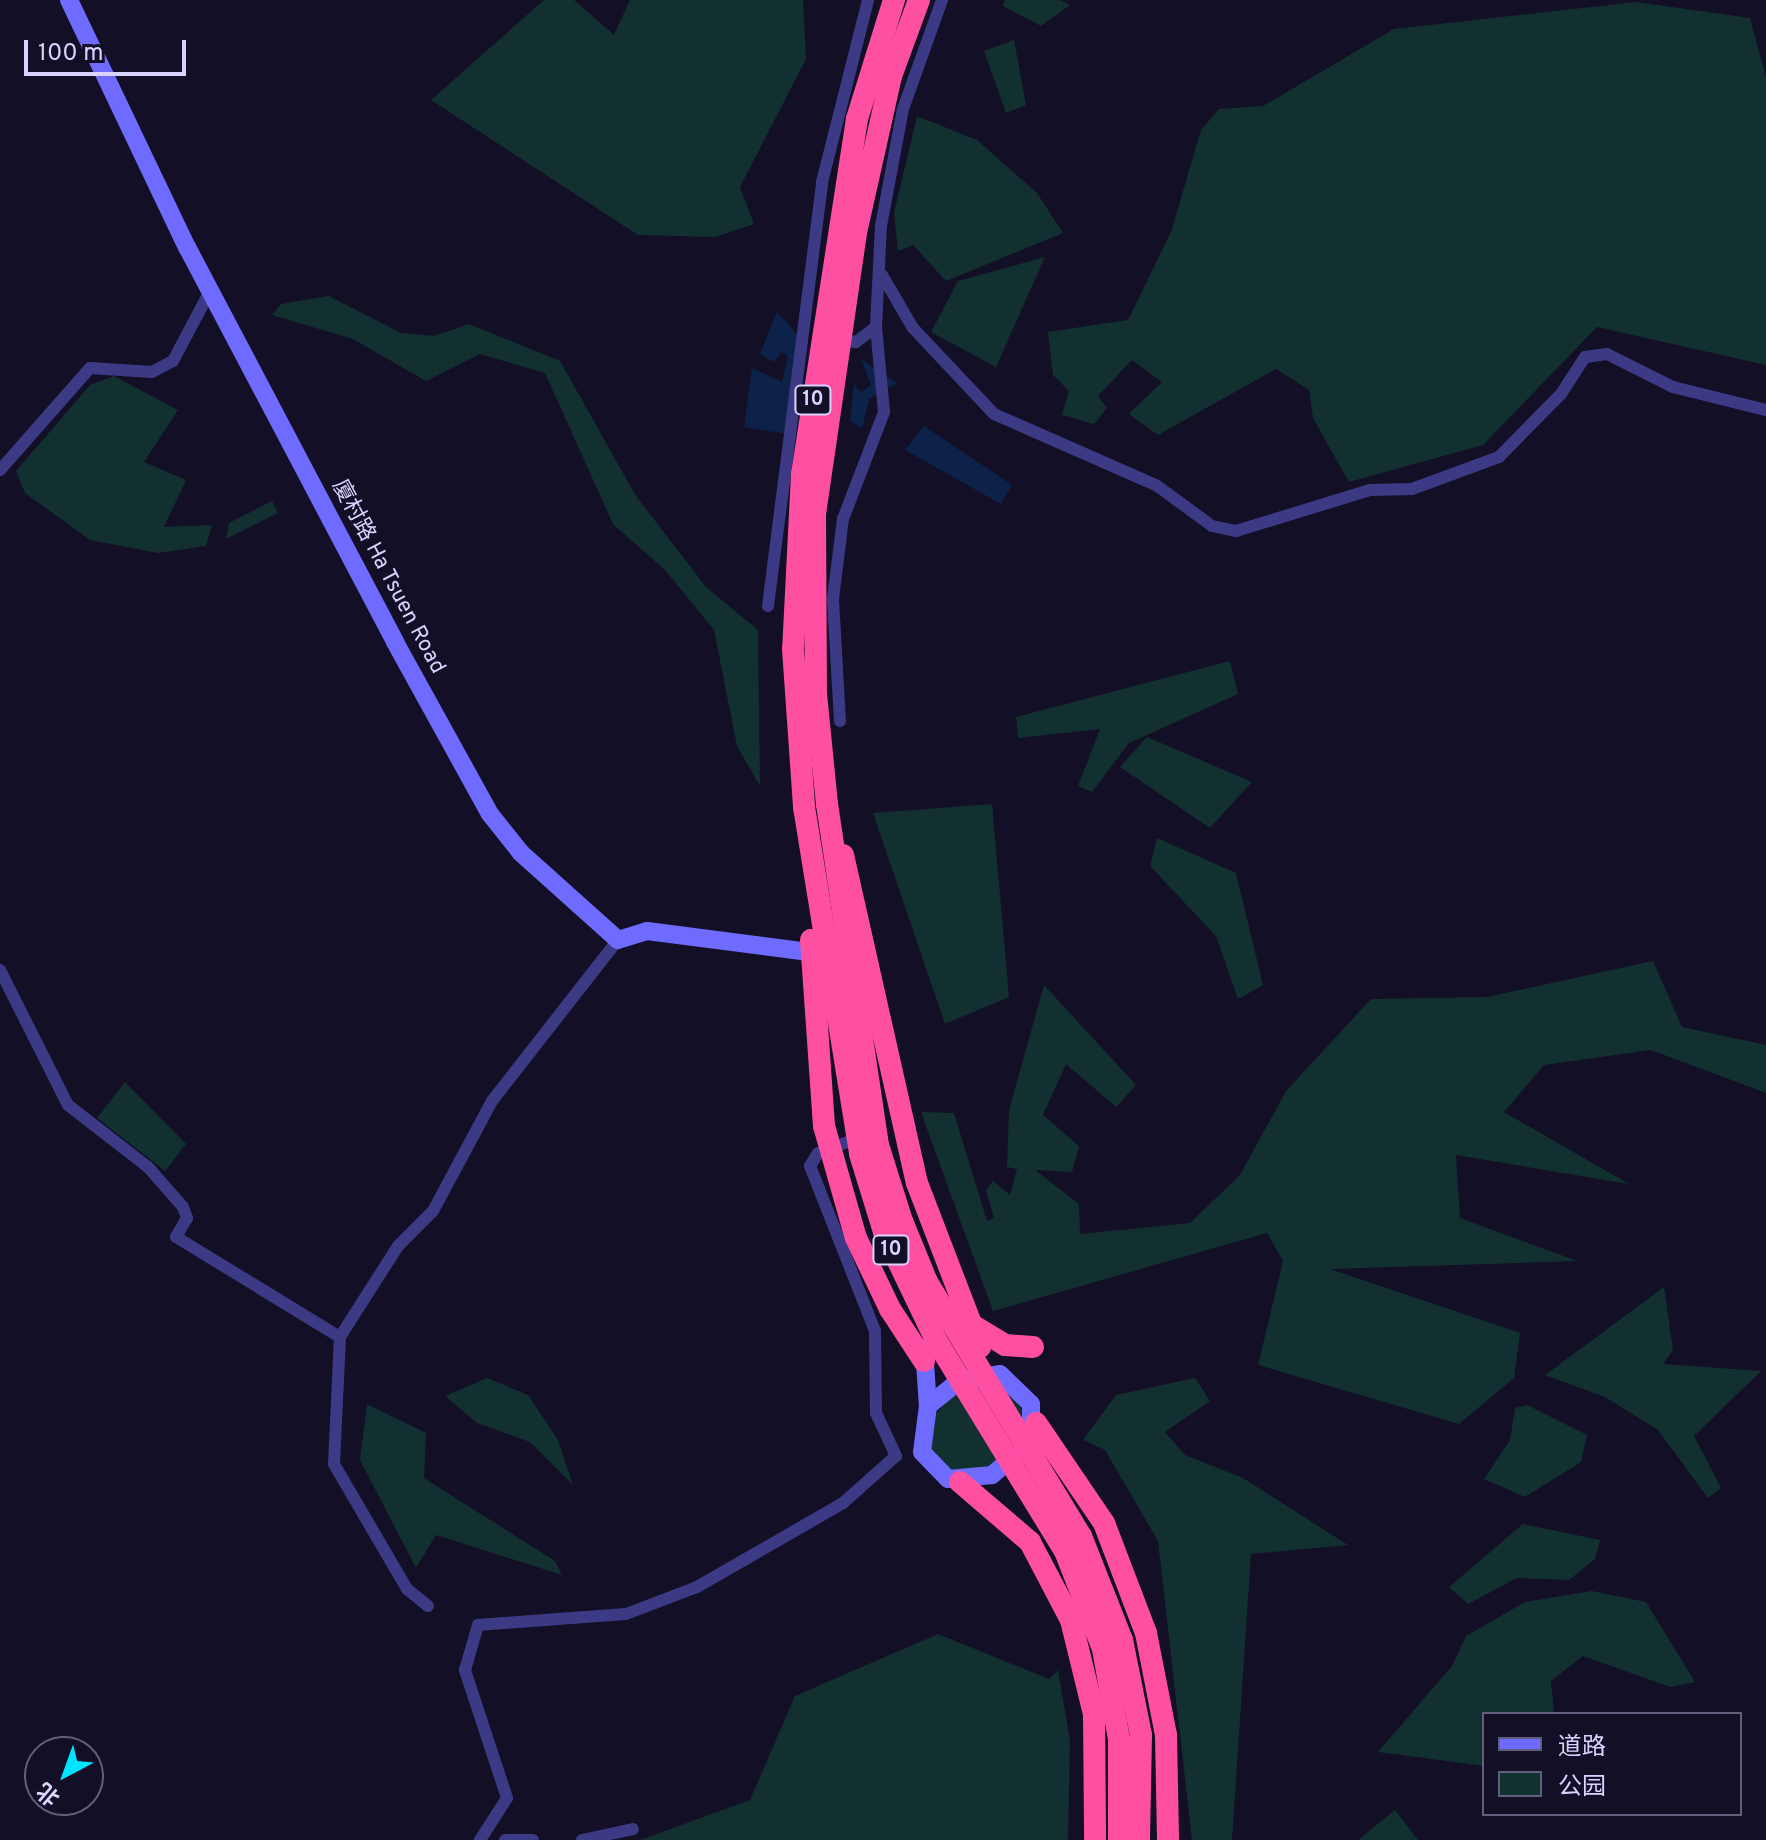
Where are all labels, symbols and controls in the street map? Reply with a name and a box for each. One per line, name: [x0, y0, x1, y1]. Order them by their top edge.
scale bar: [28, 24, 190, 74]
text: 100 m: [38, 39, 104, 69]
road number: 10: [793, 384, 833, 416]
street label: 廈村路 Ha Tsuen Road: [325, 475, 451, 679]
road number: 10: [871, 1234, 911, 1266]
legend: [1482, 1712, 1742, 1816]
text: 道路: [1558, 1733, 1606, 1763]
north arrow: [24, 1736, 104, 1816]
text: 公园: [1558, 1773, 1606, 1803]
text: 北: [32, 1776, 66, 1810]

